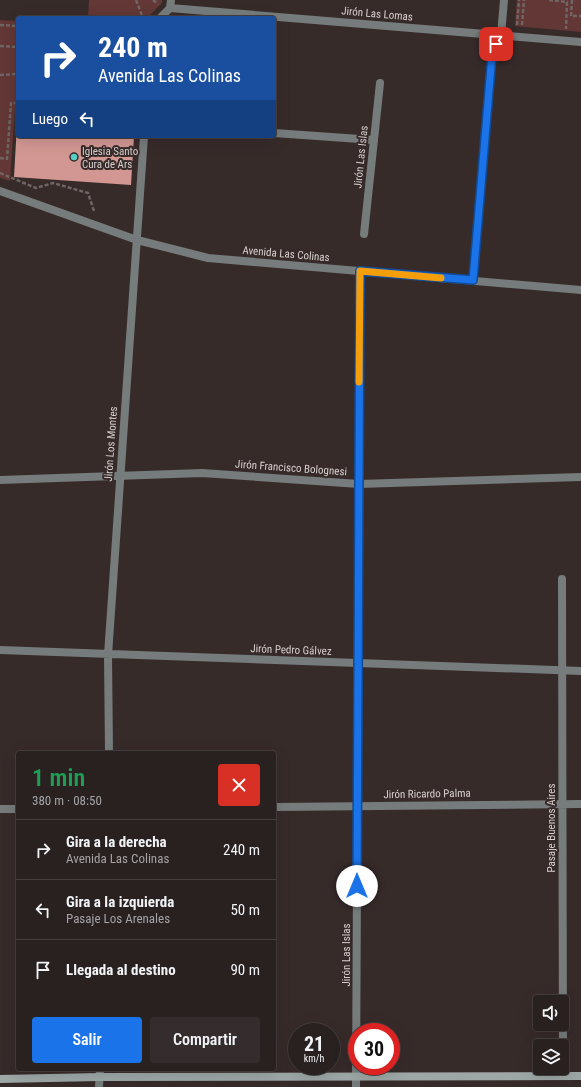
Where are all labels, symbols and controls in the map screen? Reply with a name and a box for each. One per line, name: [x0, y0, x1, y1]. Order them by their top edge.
street label: Jirón Las Lomas: [341, 4, 413, 24]
pin: [479, 27, 513, 61]
text: 240 m: [98, 31, 168, 64]
icon: right: [32, 32, 84, 84]
icon: arrive: [485, 33, 507, 55]
text: Avenida Las Colinas: [98, 65, 241, 86]
icon: left: [76, 108, 98, 130]
text: Luego: [32, 110, 68, 128]
street label: Jirón Las Islas: [351, 125, 371, 189]
place label: Iglesia Santo Cura de Ars: [82, 145, 139, 171]
marker: Iglesia Santo Cura de Ars: [69, 152, 79, 162]
street label: Avenida Las Colinas: [242, 244, 330, 264]
street label: Jirón Los Montes: [102, 406, 120, 482]
street label: Jirón Francisco Bolognesi: [235, 458, 347, 478]
street label: Jirón Pedro Gálvez: [250, 642, 332, 658]
text: 1 min: [32, 764, 85, 792]
button: close: [218, 764, 260, 806]
street label: Pasaje Buenos Aires: [545, 784, 558, 872]
street label: Jirón Ricardo Palma: [383, 787, 471, 801]
text: 380 m · 08:50: [32, 793, 102, 808]
text: Gira a la derecha: [66, 833, 167, 851]
icon: right: [32, 839, 54, 861]
text: 240 m: [223, 841, 260, 859]
text: Avenida Las Colinas: [66, 851, 169, 866]
position arrow: [336, 865, 378, 907]
text: Gira a la izquierda: [66, 893, 174, 911]
icon: left: [32, 899, 54, 921]
text: 50 m: [230, 901, 260, 919]
text: Pasaje Los Arenales: [66, 911, 170, 926]
street label: Jirón Las Islas: [340, 923, 353, 987]
icon: arrive: [32, 959, 54, 981]
text: Llegada al destino: [66, 961, 176, 979]
text: 90 m: [230, 961, 260, 979]
map controls: [533, 995, 569, 1075]
button: sound: [533, 995, 569, 1031]
button: Salir: [32, 1017, 142, 1063]
button: Compartir: [150, 1017, 260, 1063]
speed limit sign: 30: [348, 1023, 400, 1075]
text: 21: [304, 1032, 324, 1056]
button: layers: [533, 1039, 569, 1075]
text: km/h: [304, 1053, 324, 1064]

